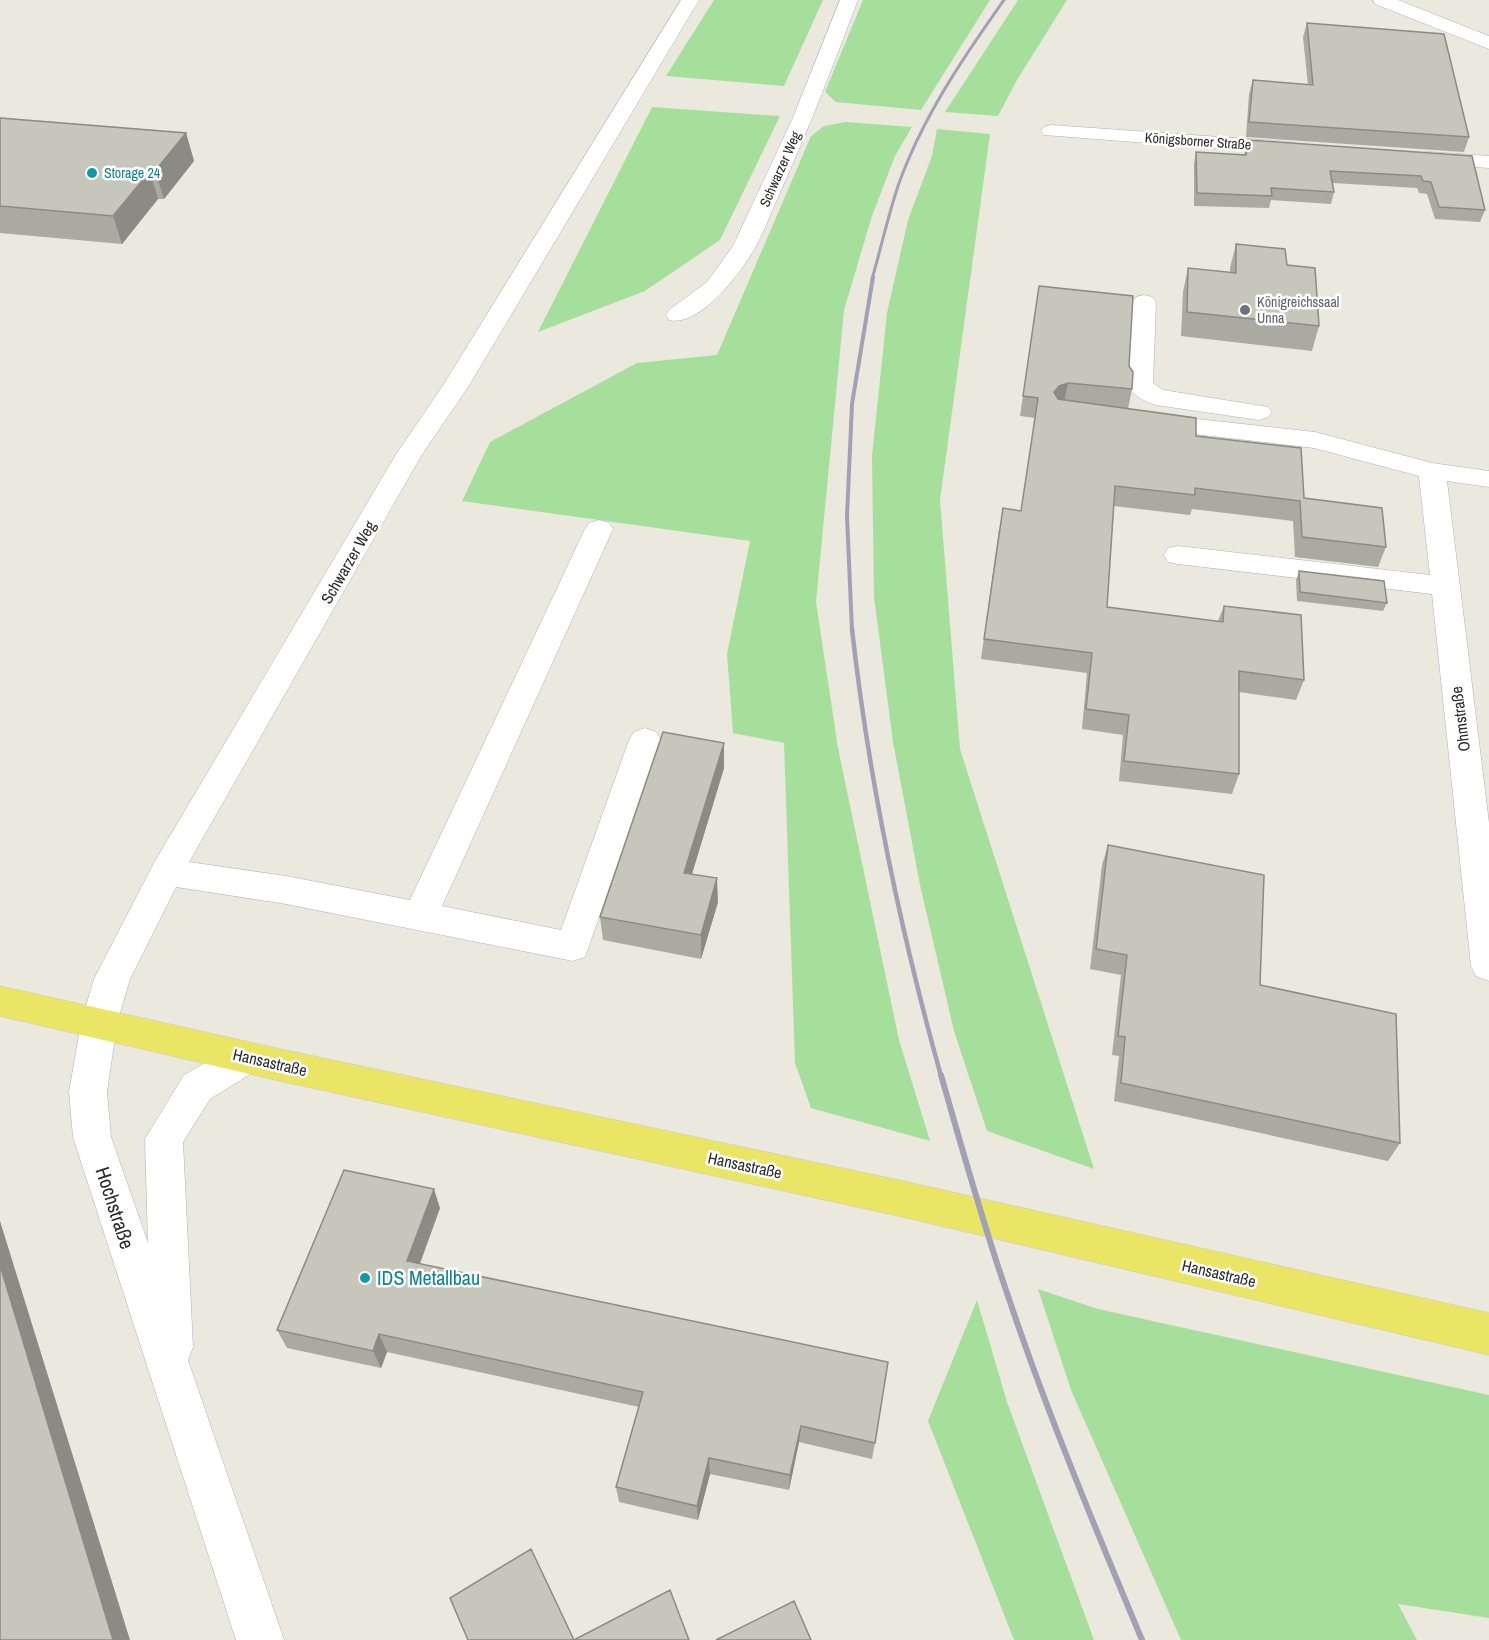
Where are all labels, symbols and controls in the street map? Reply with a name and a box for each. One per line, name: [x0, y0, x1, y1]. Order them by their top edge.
street label: Schwarzer Weg: [755, 128, 805, 210]
street label: Königsborner Straße: [1144, 128, 1252, 154]
place label: Storage 24: [104, 164, 161, 182]
marker: Storage 24: [85, 166, 99, 180]
place label: Königreichssaal Unna: [1257, 293, 1339, 327]
marker: Königreichssaal Unna: [1238, 303, 1252, 317]
street label: Schwarzer Weg: [315, 516, 381, 607]
street label: Ohmstraße: [1445, 685, 1475, 753]
street label: Hansastraße: [231, 1043, 309, 1081]
street label: Hansastraße: [706, 1146, 784, 1184]
street label: Hochstraße: [90, 1163, 141, 1252]
street label: Hansastraße: [1180, 1254, 1258, 1292]
place label: IDS Metallbau: [377, 1264, 480, 1291]
marker: IDS Metallbau: [358, 1271, 372, 1285]

